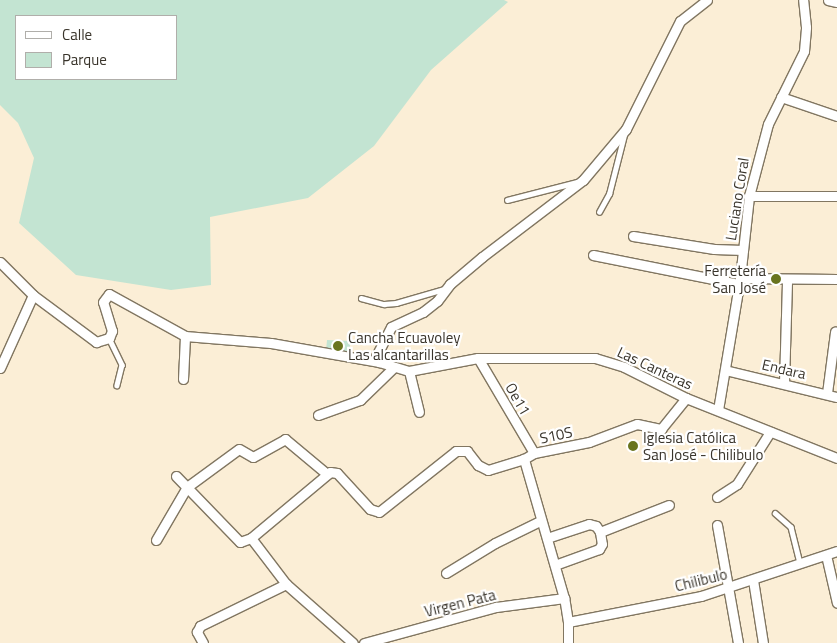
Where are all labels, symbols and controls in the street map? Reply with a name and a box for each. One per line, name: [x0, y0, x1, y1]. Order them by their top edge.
legend: [15, 15, 178, 80]
text: Calle: [62, 23, 92, 46]
text: Parque: [62, 48, 107, 71]
street label: Luciano Coral: [722, 156, 752, 242]
place label: Ferretería San José: [704, 261, 766, 296]
marker: Ferretería San José: [770, 273, 782, 285]
place label: Cancha Ecuavoley Las alcantarillas: [348, 328, 460, 363]
marker: Cancha Ecuavoley Las alcantarillas: [332, 340, 344, 352]
street label: Las Canteras: [614, 343, 696, 393]
street label: Endara: [760, 355, 808, 383]
street label: Oe11: [502, 380, 534, 418]
street label: S10S: [538, 423, 574, 447]
place label: Iglesia Católica San José - Chilibulo: [643, 428, 763, 463]
marker: Iglesia Católica San José - Chilibulo: [627, 440, 639, 452]
street label: Chilibulo: [673, 565, 729, 595]
street label: Virgen Pata: [422, 585, 498, 621]

